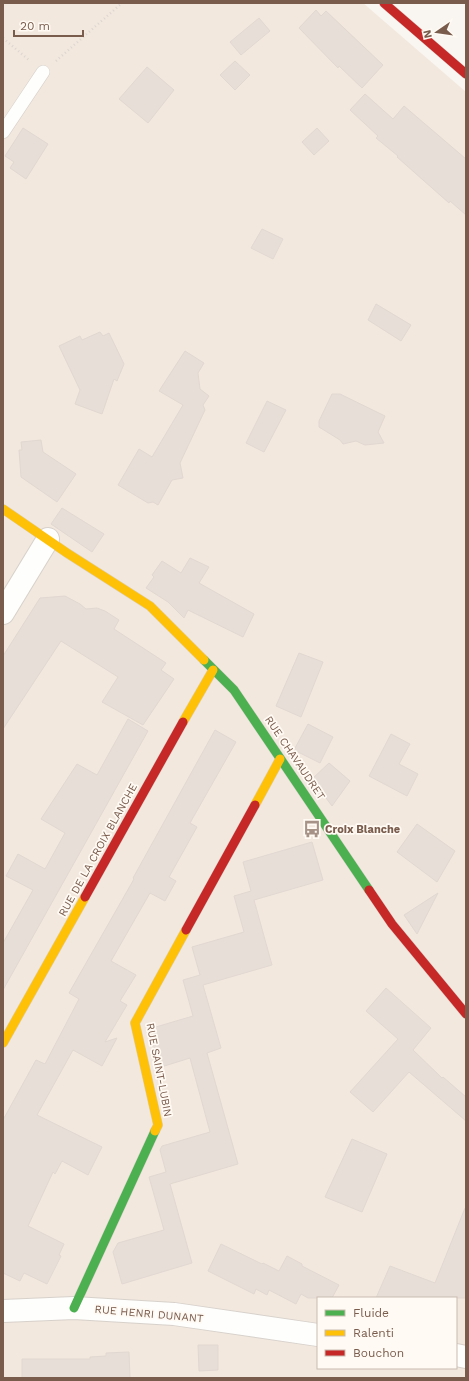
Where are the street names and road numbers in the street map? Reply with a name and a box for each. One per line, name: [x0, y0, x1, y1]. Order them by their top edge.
street label: RUE CHAVAUDRET: [262, 714, 328, 803]
street label: RUE DE LA CROIX BLANCHE: [56, 781, 140, 919]
street label: RUE SAINT-LUBIN: [144, 1022, 174, 1118]
street label: RUE HENRI DUNANT: [94, 1303, 204, 1325]

